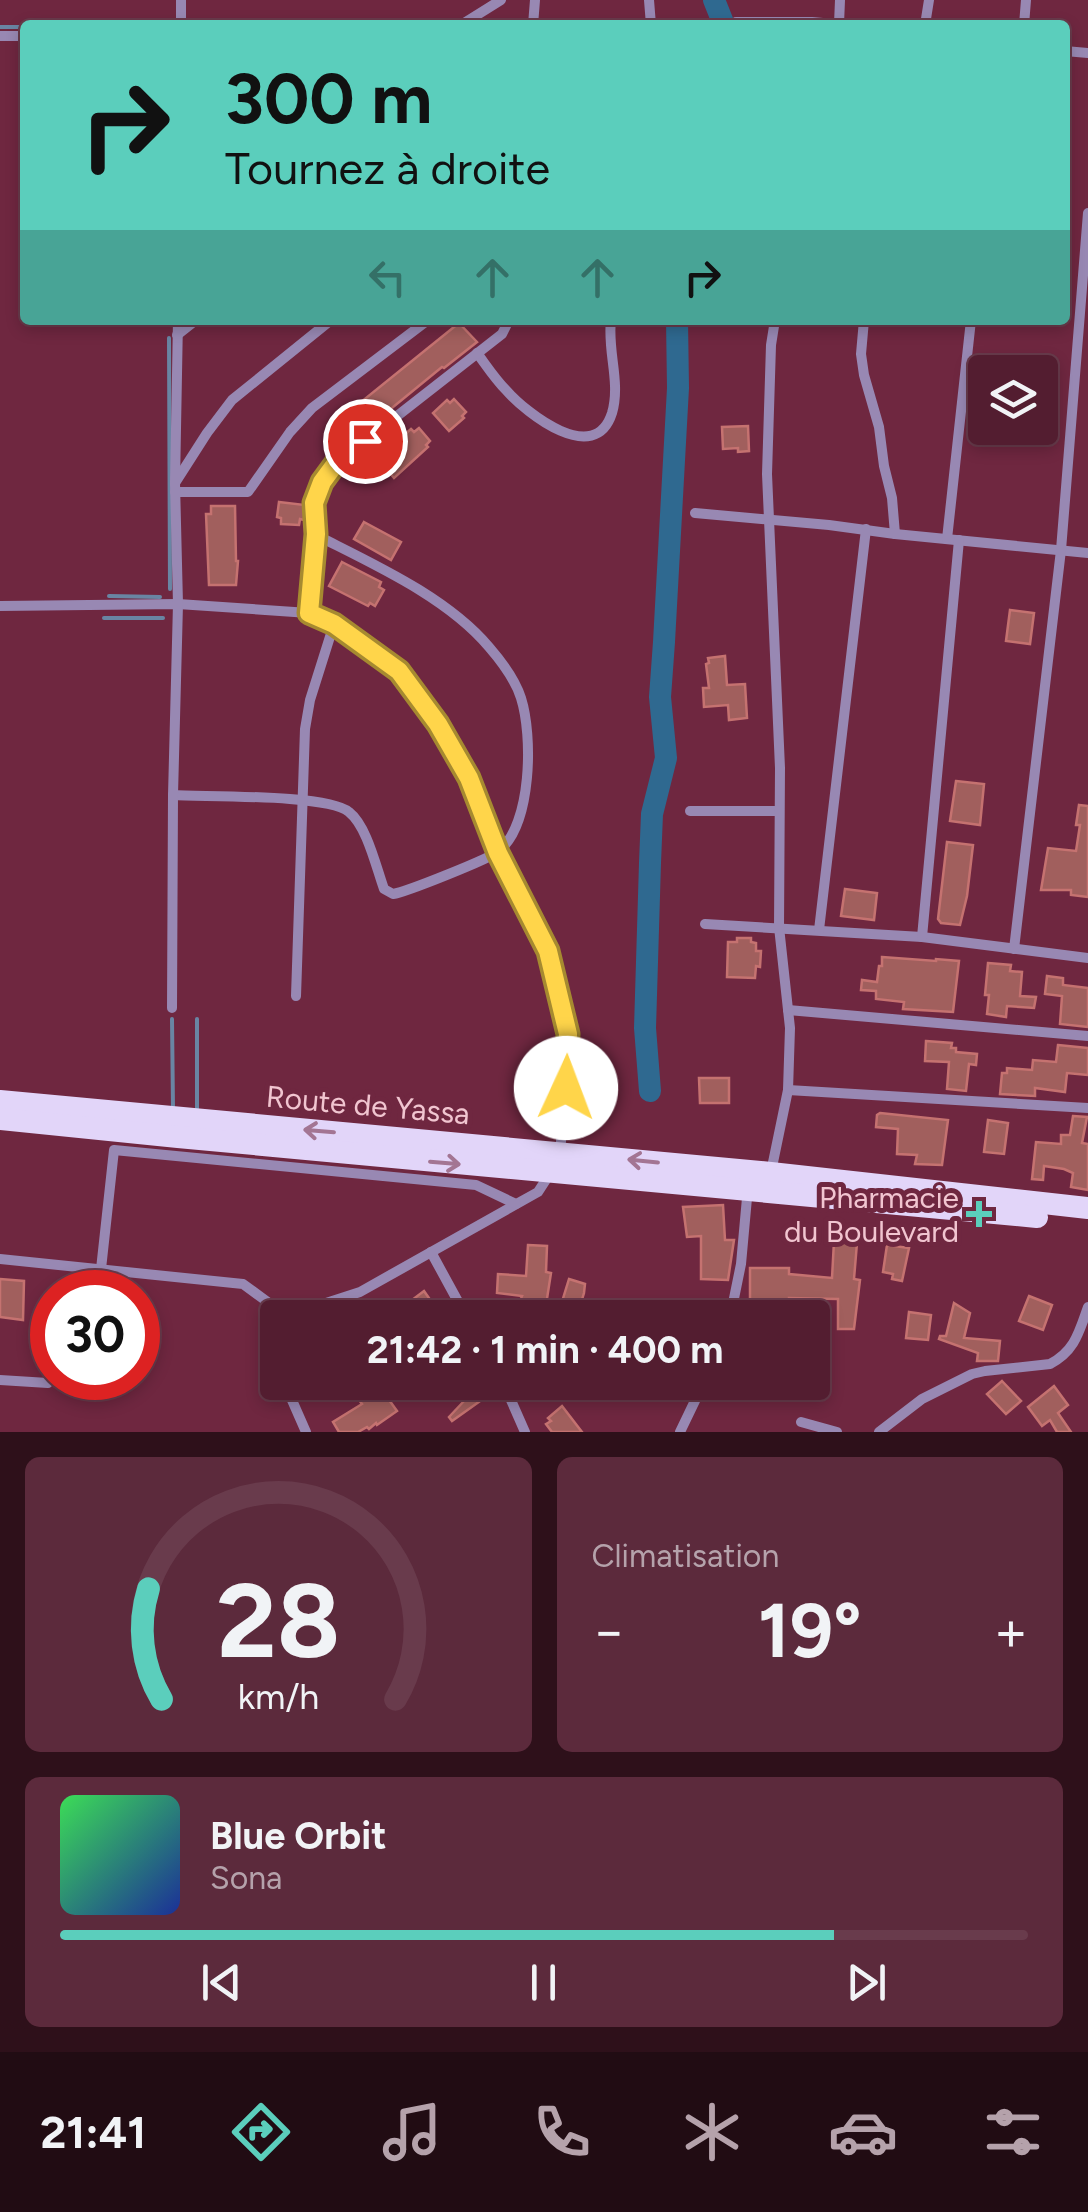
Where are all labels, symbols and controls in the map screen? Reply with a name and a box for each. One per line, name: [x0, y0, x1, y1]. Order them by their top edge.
text: 300 m: [225, 56, 432, 141]
icon: right: [60, 60, 190, 190]
text: Tournez à droite: [225, 141, 550, 195]
icon: left: [360, 250, 415, 305]
icon: ahead: [465, 250, 520, 305]
icon: ahead: [570, 250, 625, 305]
icon: right: [675, 250, 730, 305]
map controls: [968, 355, 1058, 445]
button: layers: [968, 355, 1058, 445]
pin: [323, 399, 408, 484]
icon: arrive: [338, 414, 393, 469]
position arrow: [514, 1036, 618, 1140]
street label: Route de Yassa: [265, 1078, 471, 1132]
one-way arrow: [304, 1122, 336, 1141]
one-way arrow: [627, 1151, 660, 1170]
one-way arrow: [429, 1153, 461, 1172]
place label: Pharmacie du Boulevard: [784, 1179, 959, 1250]
marker: Pharmacie du Boulevard: [968, 1203, 990, 1225]
speed limit sign: 30: [30, 1270, 160, 1400]
text: 21:42 · 1 min · 400 m: [367, 1327, 723, 1373]
text: Climatisation: [592, 1537, 779, 1575]
text: 28: [216, 1558, 340, 1683]
text: 19°: [758, 1586, 862, 1676]
text: −: [592, 1598, 626, 1664]
text: +: [994, 1598, 1028, 1664]
text: km/h: [237, 1675, 319, 1718]
text: Blue Orbit: [210, 1813, 386, 1859]
text: Sona: [210, 1859, 282, 1897]
icon: previous: [194, 1955, 249, 2010]
icon: pause: [516, 1955, 571, 2010]
icon: next: [839, 1955, 894, 2010]
icon: directions: [226, 2097, 296, 2167]
icon: music: [377, 2097, 447, 2167]
icon: phone: [527, 2097, 597, 2167]
icon: climate: [677, 2097, 747, 2167]
icon: car: [828, 2097, 898, 2167]
icon: filters: [978, 2097, 1048, 2167]
text: 21:41: [40, 2105, 146, 2159]

